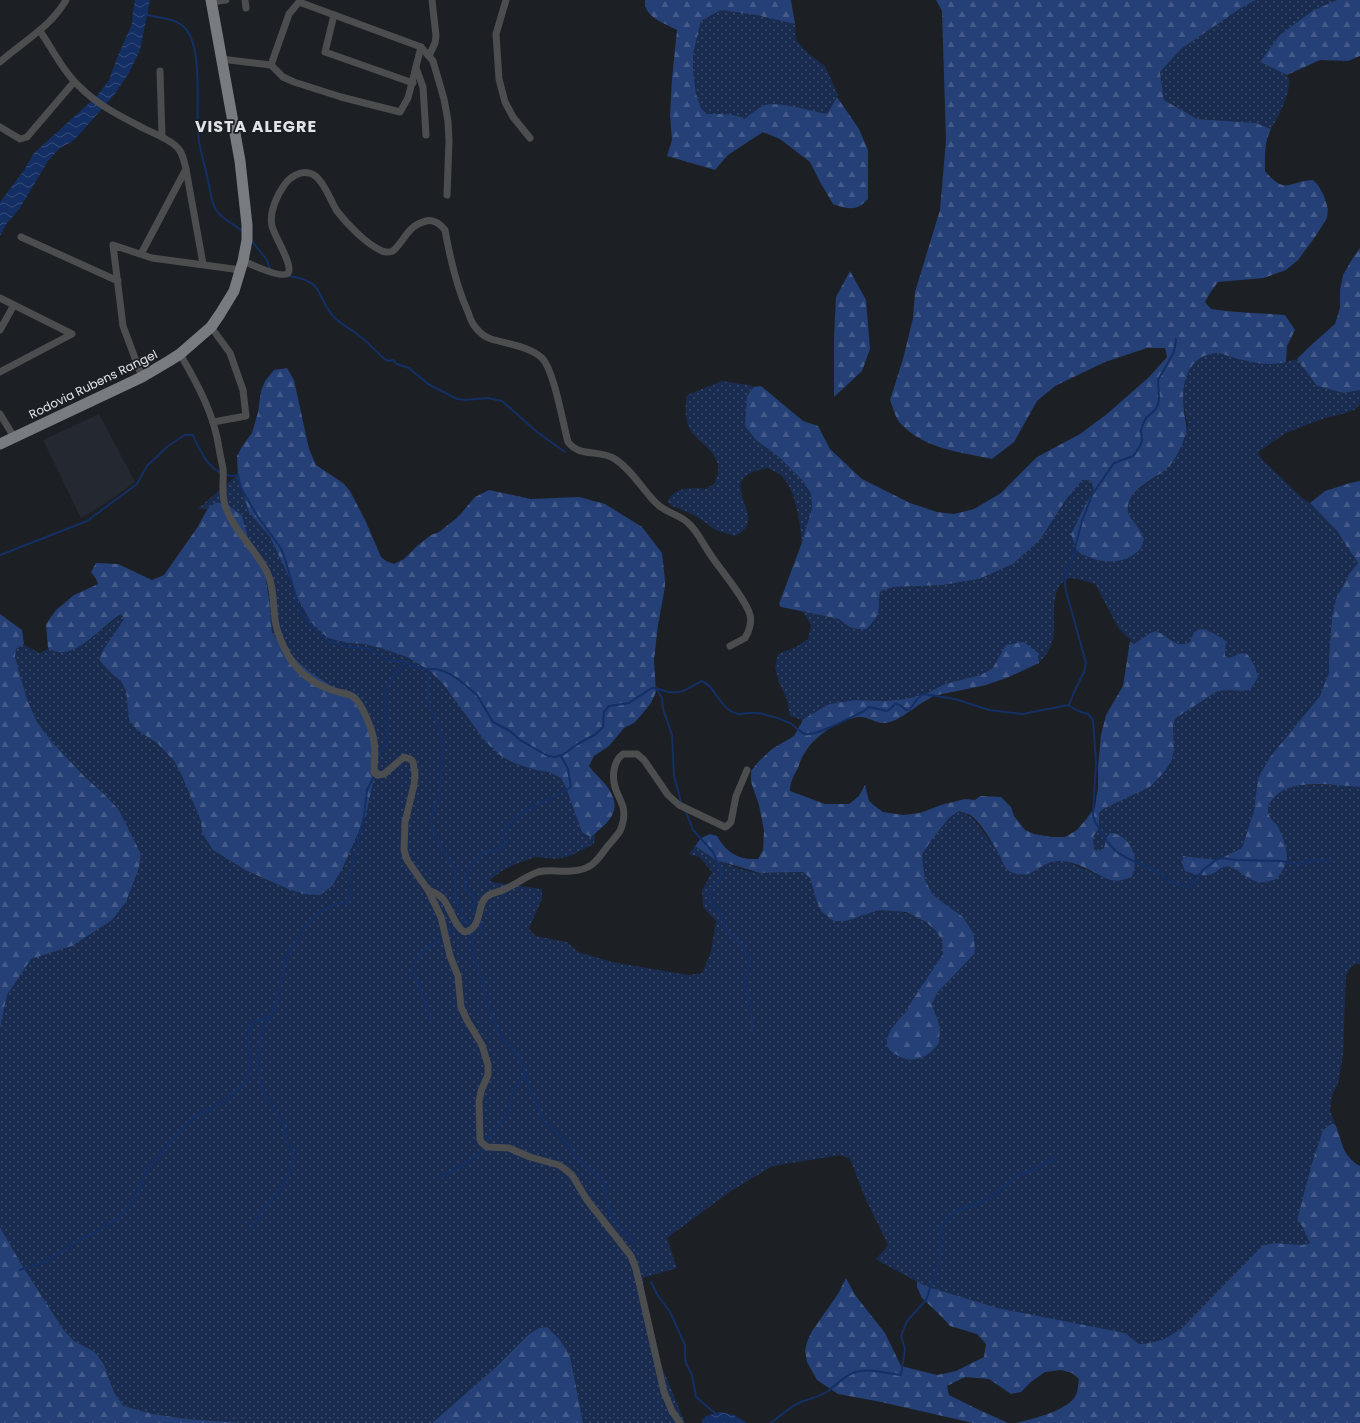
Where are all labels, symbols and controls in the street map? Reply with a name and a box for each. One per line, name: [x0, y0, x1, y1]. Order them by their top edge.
district label: VISTA ALEGRE: [195, 115, 317, 138]
street label: Rodovia Rubens Rangel: [26, 345, 160, 423]

